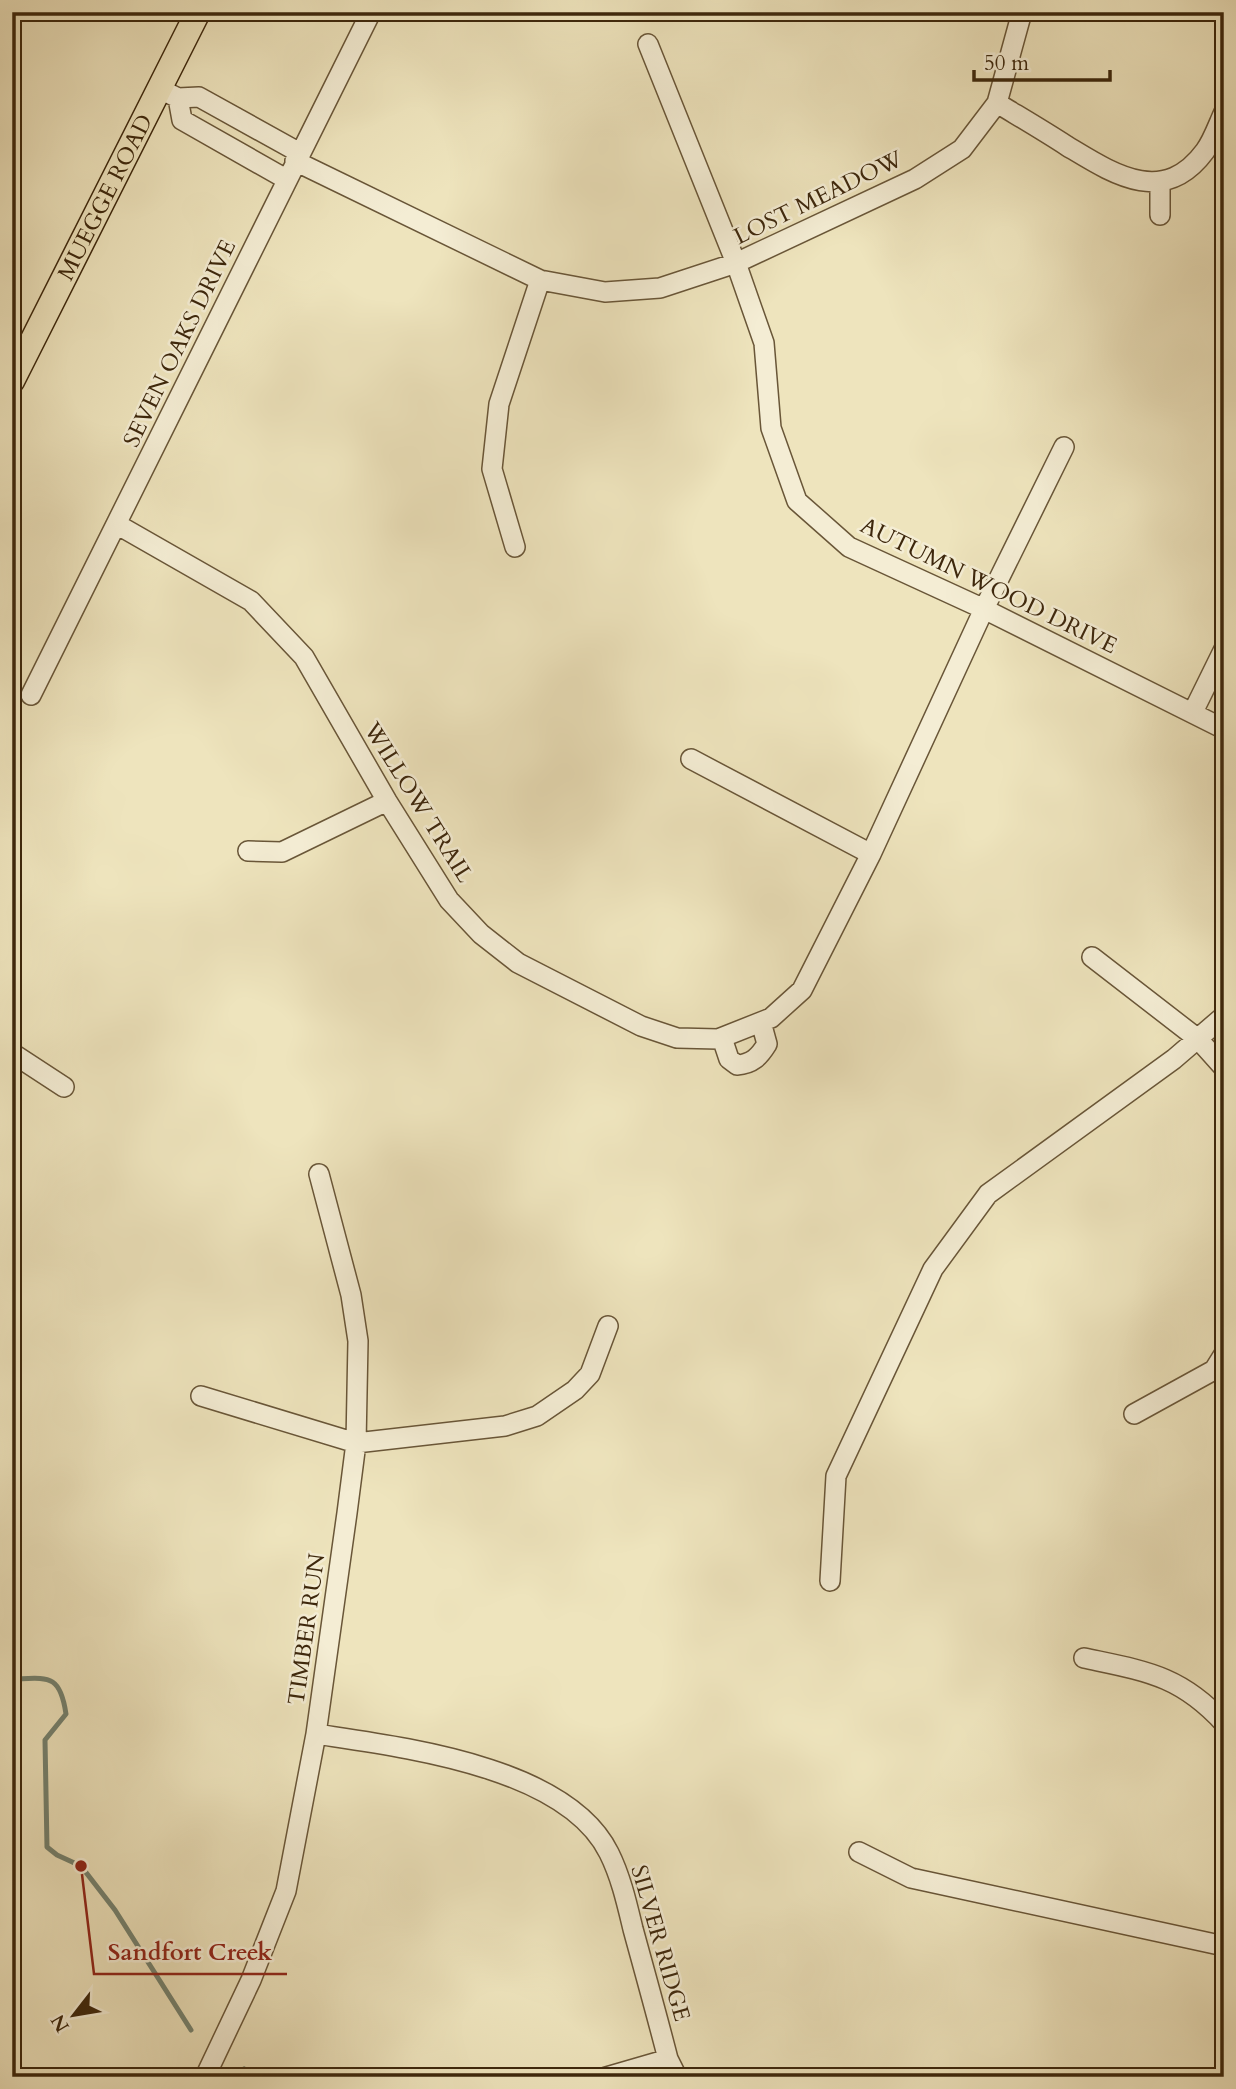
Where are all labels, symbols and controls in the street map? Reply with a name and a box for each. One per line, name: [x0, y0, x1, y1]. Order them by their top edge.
scale bar: [974, 38, 1110, 82]
text: 50 m: [984, 49, 1029, 78]
street label: MUEGGE ROAD: [50, 109, 160, 286]
street label: LOST MEADOW: [728, 143, 908, 252]
street label: SEVEN OAKS DRIVE: [116, 234, 243, 452]
street label: AUTUMN WOOD DRIVE: [855, 510, 1122, 661]
street label: WILLOW TRAIL: [356, 715, 480, 888]
street label: TIMBER RUN: [281, 1551, 333, 1707]
street label: SILVER RIDGE: [623, 1861, 698, 2025]
callout: Sandfort Creek: [94, 1929, 287, 1974]
text: Sandfort Creek: [108, 1936, 272, 1969]
north arrow: [38, 1980, 108, 2050]
text: N: [45, 2009, 76, 2037]

